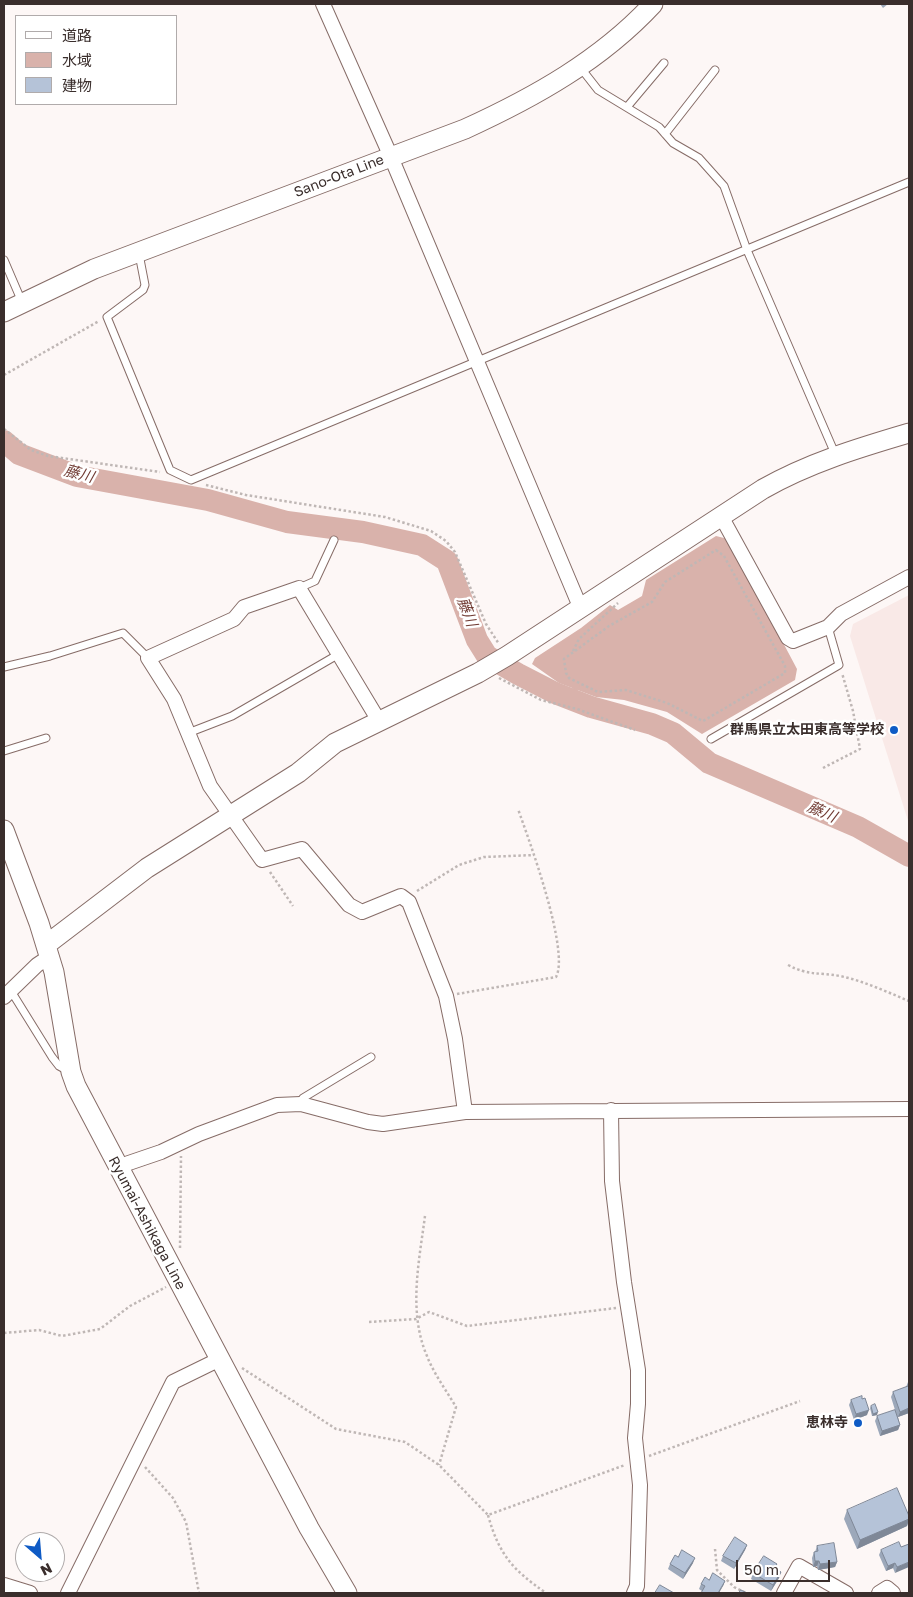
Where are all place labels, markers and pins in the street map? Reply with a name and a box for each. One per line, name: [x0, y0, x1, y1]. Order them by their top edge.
place label: 群馬県立太田東高等学校: [730, 722, 884, 738]
marker: 群馬県立太田東高等学校: [888, 724, 900, 736]
place label: 恵林寺: [806, 1415, 848, 1431]
marker: 恵林寺: [852, 1417, 864, 1429]

